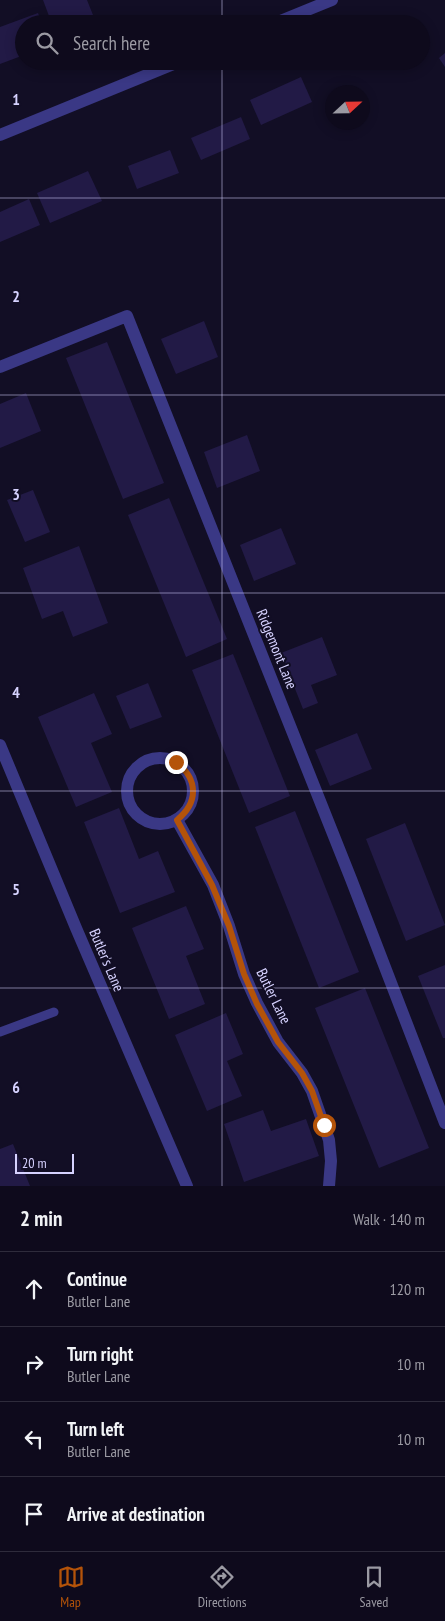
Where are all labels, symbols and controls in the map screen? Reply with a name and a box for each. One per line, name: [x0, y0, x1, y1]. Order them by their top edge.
search box: [15, 15, 430, 70]
icon: search: [33, 29, 61, 57]
text: Search here: [73, 31, 150, 55]
north arrow: [325, 85, 370, 130]
text: 1: [12, 89, 20, 109]
text: 2: [12, 286, 20, 306]
text: 3: [12, 484, 20, 504]
street label: Ridgemont Lane: [252, 606, 302, 692]
text: 4: [12, 682, 20, 702]
route end: [165, 751, 188, 774]
text: 5: [12, 879, 20, 899]
street label: Butler's Lane: [85, 926, 129, 994]
street label: Butler Lane: [252, 965, 296, 1027]
text: 6: [12, 1077, 20, 1097]
route start: [313, 1114, 336, 1137]
scale bar: [15, 1151, 74, 1174]
text: 20 m: [22, 1154, 47, 1172]
text: 2 min: [20, 1205, 62, 1232]
text: Walk · 140 m: [353, 1209, 425, 1229]
text: Continue: [67, 1267, 127, 1291]
icon: ahead: [20, 1275, 48, 1303]
text: 120 m: [390, 1279, 425, 1299]
text: Butler Lane: [67, 1291, 130, 1311]
text: Turn right: [67, 1342, 133, 1366]
icon: right: [20, 1350, 48, 1378]
text: 10 m: [397, 1354, 425, 1374]
text: Butler Lane: [67, 1366, 130, 1386]
text: Turn left: [67, 1417, 124, 1441]
icon: left: [20, 1425, 48, 1453]
text: 10 m: [397, 1429, 425, 1449]
text: Butler Lane: [67, 1441, 130, 1461]
icon: arrive: [20, 1500, 48, 1528]
text: Arrive at destination: [67, 1502, 205, 1526]
tab: Map: [57, 1563, 85, 1611]
tab: Directions: [198, 1563, 246, 1611]
tab: Saved: [360, 1563, 388, 1611]

